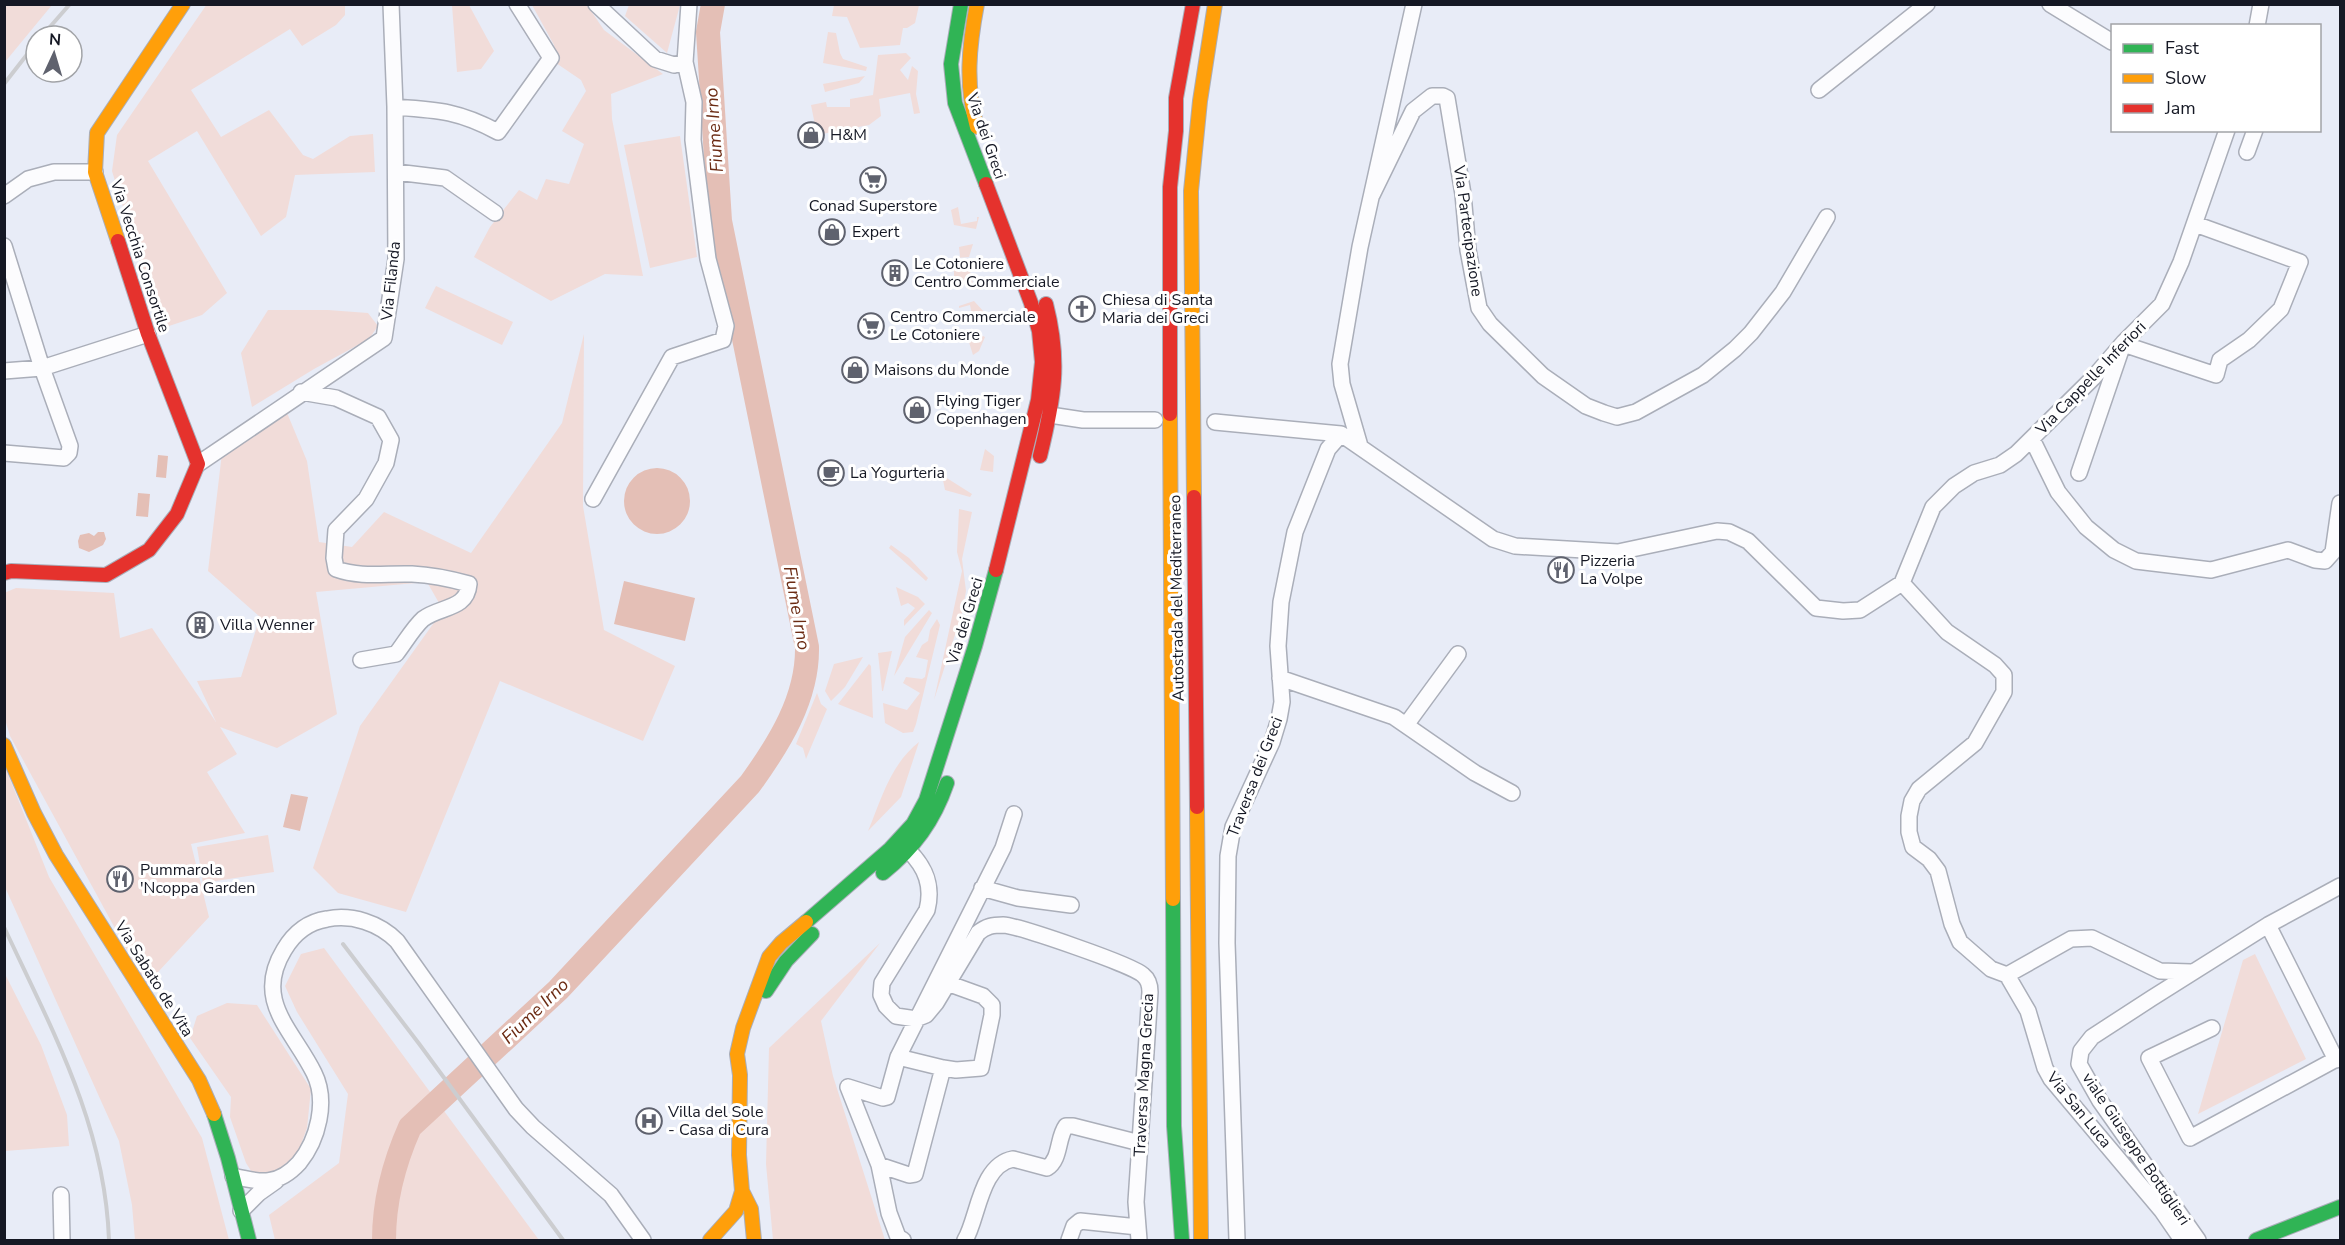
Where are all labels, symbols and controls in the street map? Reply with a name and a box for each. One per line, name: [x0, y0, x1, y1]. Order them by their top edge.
north arrow: [24, 24, 84, 84]
legend: [2111, 24, 2321, 132]
text: N: [48, 29, 62, 51]
text: Fast: [2165, 36, 2200, 60]
text: Slow: [2165, 66, 2206, 90]
water label: Fiume Irno: [699, 87, 729, 173]
street label: Via dei Greci: [961, 89, 1011, 182]
text: Jam: [2164, 96, 2196, 120]
shop icon: H&M: [796, 120, 826, 150]
place label: H&M: [830, 124, 867, 146]
street label: Via Partecipazione: [1448, 163, 1488, 298]
supermarket icon: Conad Superstore: [858, 165, 888, 195]
street label: Via Vecchia Consortile: [105, 176, 175, 335]
place label: Conad Superstore: [809, 195, 937, 217]
shop icon: Expert: [817, 217, 847, 247]
place label: Expert: [852, 221, 900, 243]
street label: Via Filanda: [376, 240, 406, 323]
place label: Le Cotoniere Centro Commerciale: [914, 253, 1059, 293]
building icon: Le Cotoniere Centro Commerciale: [880, 258, 910, 288]
place label: Chiesa di Santa Maria dei Greci: [1102, 289, 1213, 329]
church icon: Chiesa di Santa Maria dei Greci: [1067, 294, 1097, 324]
place label: Centro Commerciale Le Cotoniere: [890, 306, 1035, 346]
supermarket icon: Centro Commerciale Le Cotoniere: [856, 311, 886, 341]
street label: Via Cappelle Inferiori: [2030, 316, 2151, 440]
shop icon: Maisons du Monde: [840, 355, 870, 385]
place label: Maisons du Monde: [874, 359, 1009, 381]
place label: Flying Tiger Copenhagen: [936, 390, 1027, 430]
shop icon: Flying Tiger Copenhagen: [902, 395, 932, 425]
cafe icon: La Yogurteria: [816, 458, 846, 488]
place label: La Yogurteria: [850, 462, 945, 484]
street label: Autostrada del Mediterraneo: [1164, 494, 1190, 701]
place label: Pizzeria La Volpe: [1580, 550, 1643, 590]
restaurant icon: Pizzeria La Volpe: [1546, 555, 1576, 585]
water label: Fiume Irno: [778, 564, 816, 652]
street label: Via dei Greci: [941, 575, 989, 668]
building icon: Villa Wenner: [185, 610, 215, 640]
place label: Villa Wenner: [219, 614, 315, 636]
street label: Traversa dei Greci: [1222, 714, 1288, 840]
place label: Pummarola 'Ncoppa Garden: [140, 859, 255, 899]
restaurant icon: Pummarola 'Ncoppa Garden: [105, 864, 135, 894]
street label: Via Sabato de Vita: [109, 916, 199, 1041]
water label: Fiume Irno: [496, 973, 574, 1049]
street label: Traversa Magna Grecia: [1129, 993, 1159, 1157]
street label: Via San Luca: [2041, 1066, 2117, 1153]
street label: viale Giuseppe Bottiglieri: [2077, 1068, 2195, 1230]
place label: Villa del Sole - Casa di Cura: [667, 1101, 769, 1141]
hospital icon: Villa del Sole - Casa di Cura: [634, 1106, 664, 1136]

